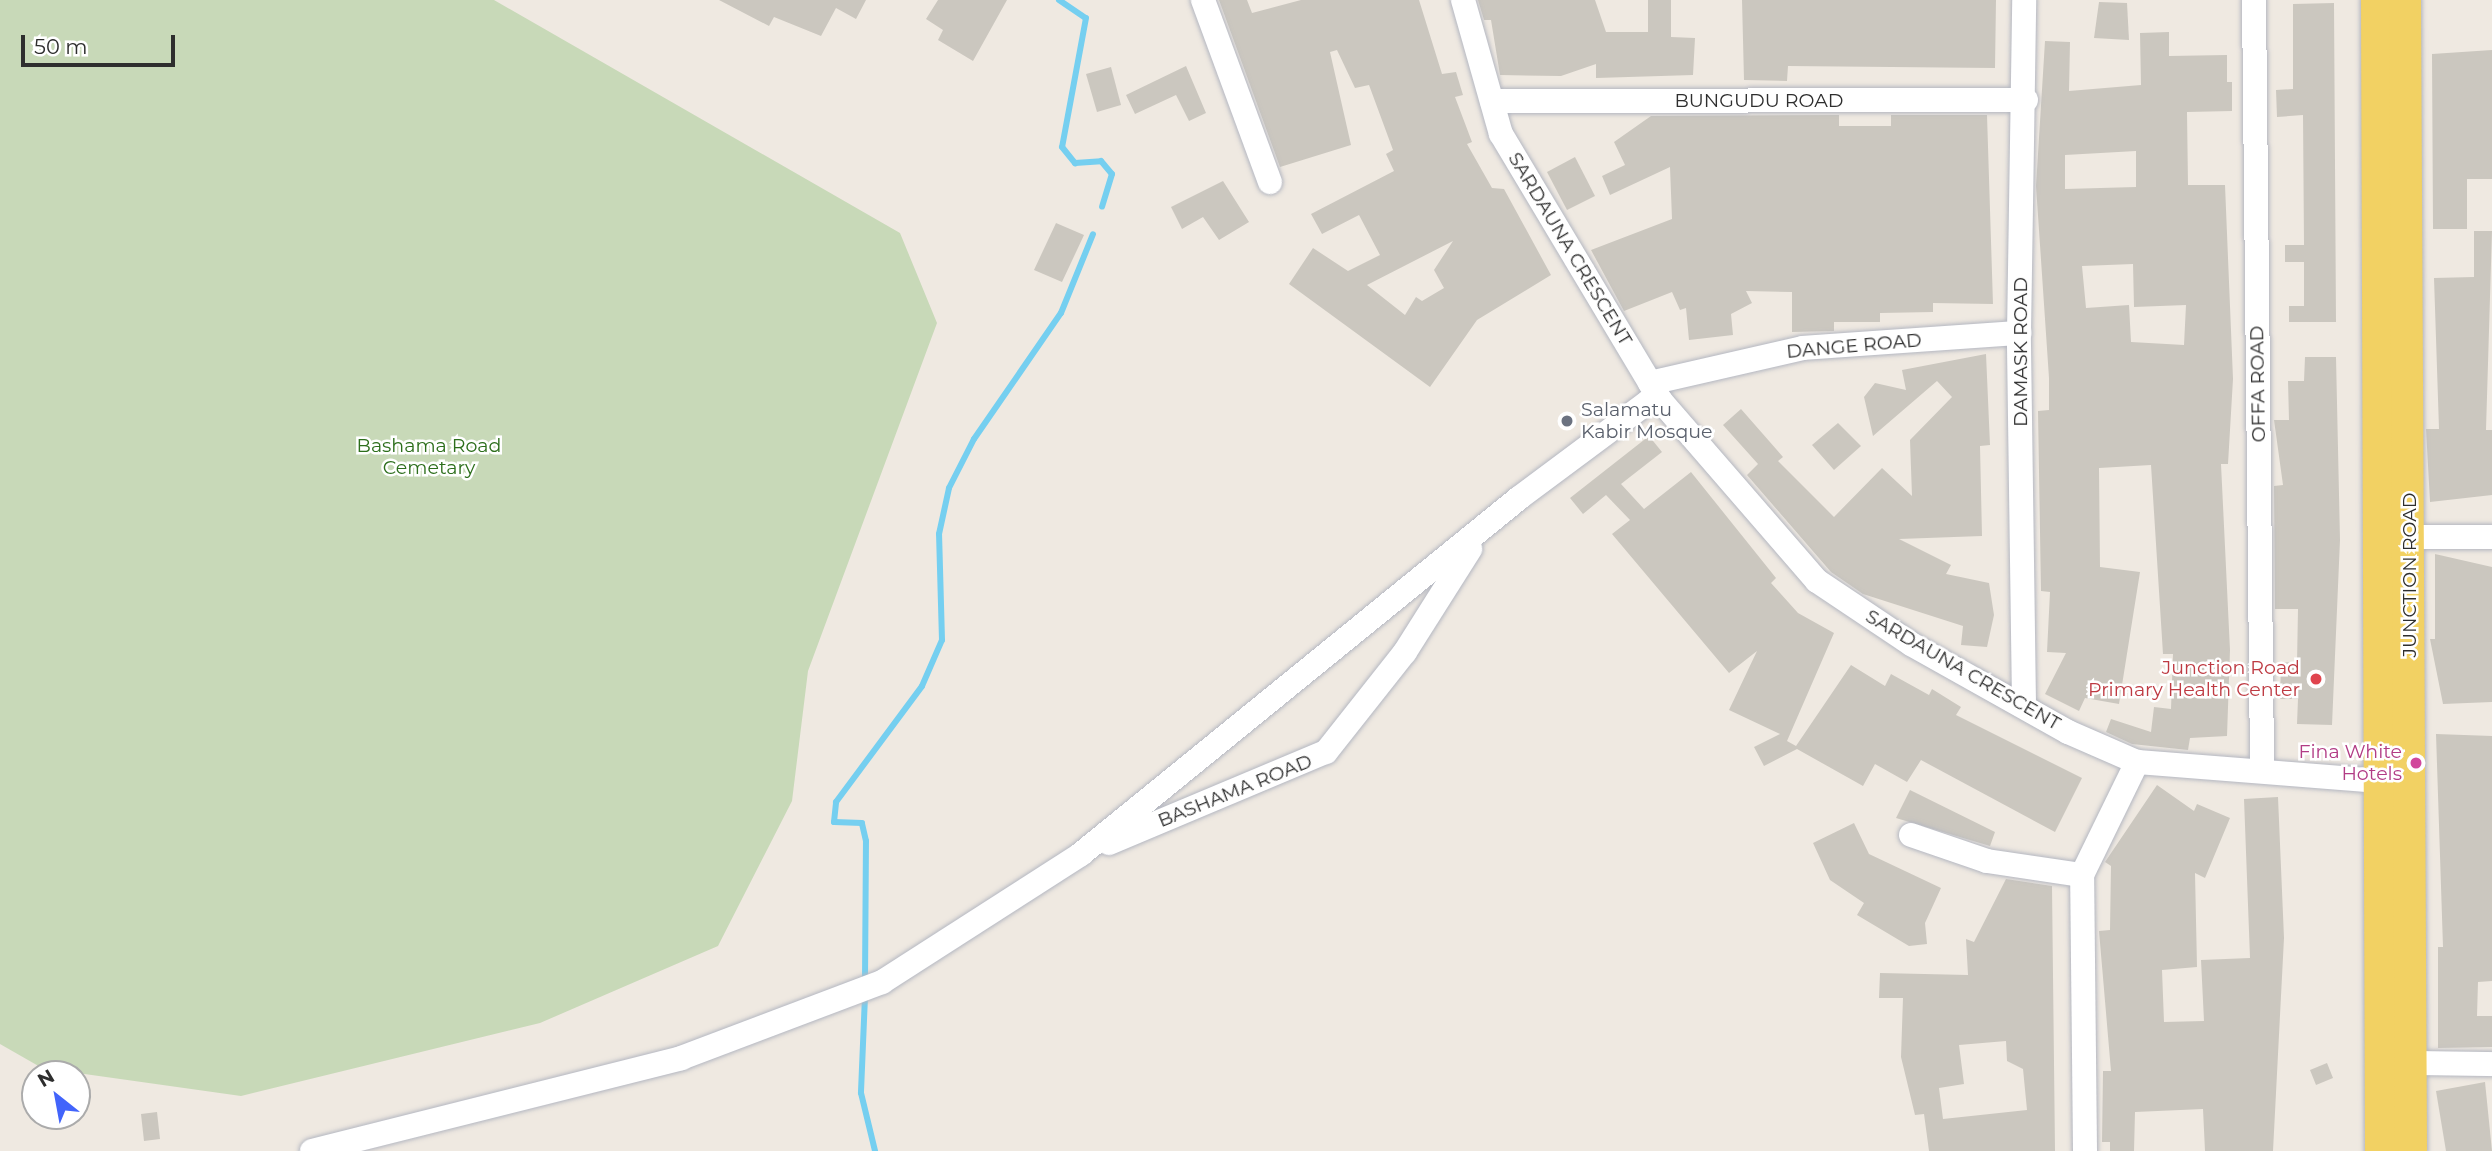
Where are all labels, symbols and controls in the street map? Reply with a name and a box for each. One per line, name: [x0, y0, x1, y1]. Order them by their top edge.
scale bar: [24, 21, 178, 65]
text: 50 m: [34, 34, 88, 59]
street label: BUNGUDU ROAD: [1674, 90, 1844, 112]
street label: SARDAUNA CRESCENT: [1503, 148, 1637, 350]
street label: DAMASK ROAD: [2010, 277, 2032, 427]
street label: OFFA ROAD: [2246, 325, 2270, 443]
street label: DANGE ROAD: [1785, 329, 1923, 363]
place label: Salamatu Kabir Mosque: [1581, 399, 1713, 443]
marker: Salamatu Kabir Mosque: [1559, 413, 1575, 429]
park label: Bashama Road Cemetary: [357, 435, 501, 479]
street label: JUNCTION ROAD: [2399, 492, 2421, 658]
street label: SARDAUNA CRESCENT: [1862, 605, 2064, 735]
place label: Junction Road Primary Health Center: [2088, 657, 2300, 701]
marker: Junction Road Primary Health Center: [2306, 669, 2326, 689]
place label: Fina White Hotels: [2298, 741, 2402, 785]
street label: BASHAMA ROAD: [1155, 750, 1315, 832]
marker: Fina White Hotels: [2408, 755, 2424, 771]
north arrow: [21, 1060, 91, 1130]
text: N: [33, 1064, 58, 1092]

